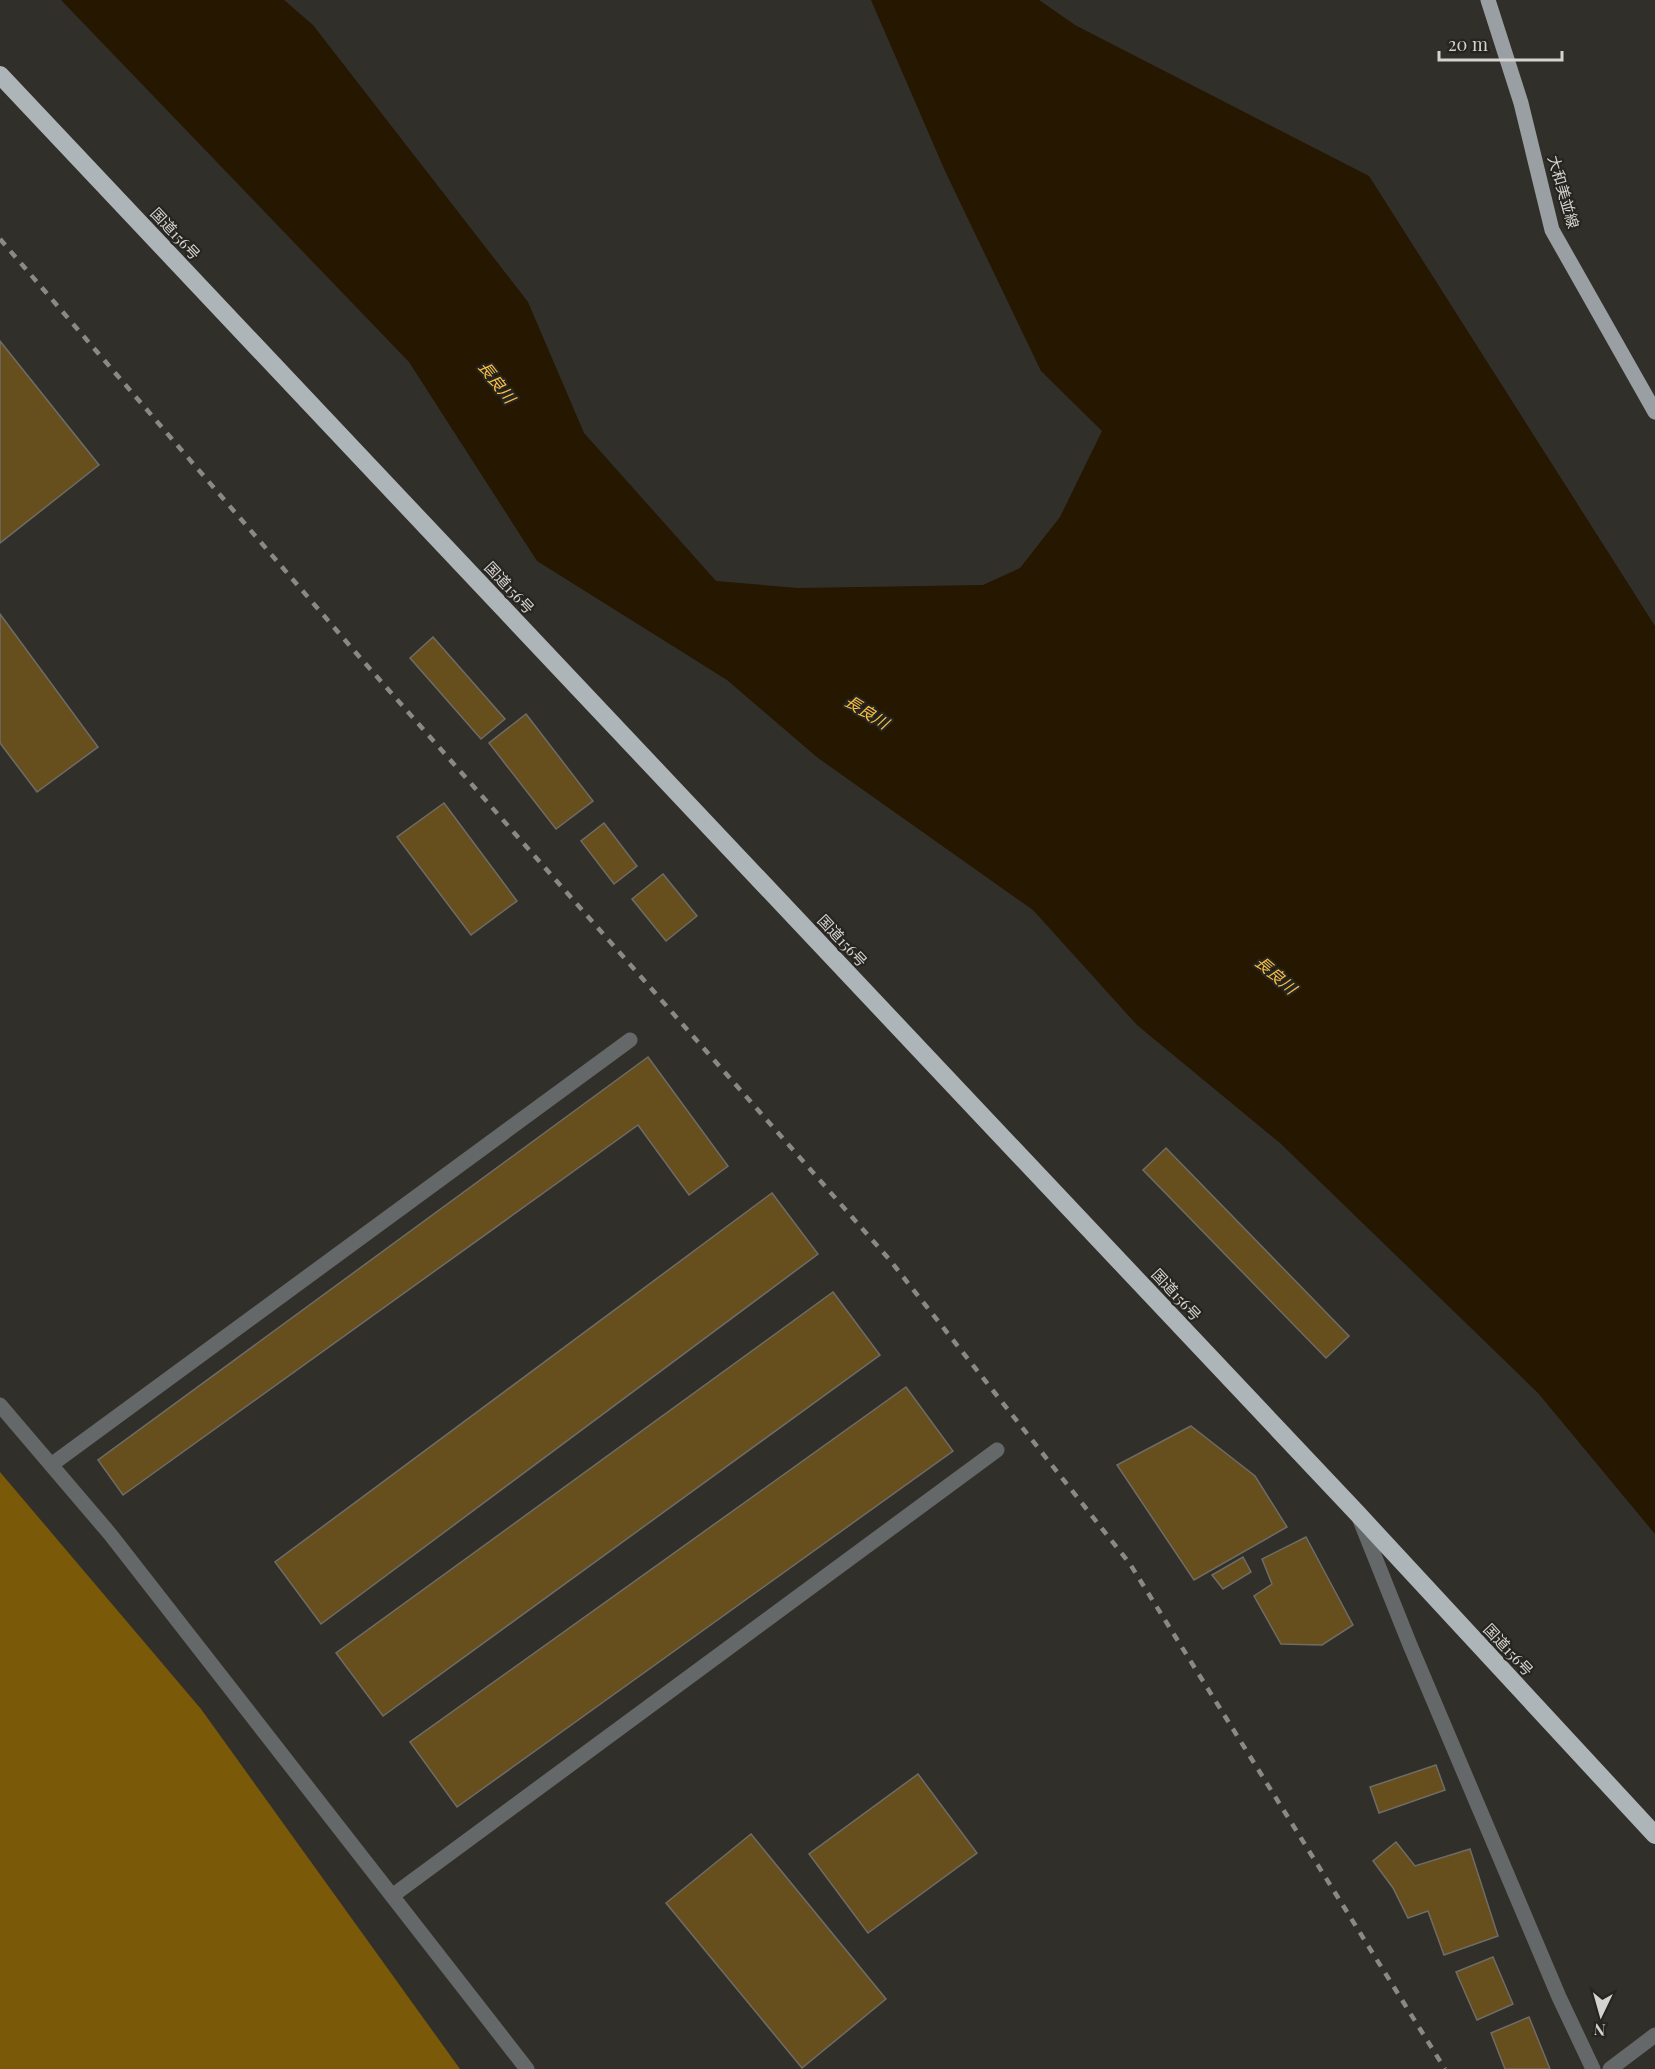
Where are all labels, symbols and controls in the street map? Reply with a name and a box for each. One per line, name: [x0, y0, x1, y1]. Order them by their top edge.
scale bar: [1439, 24, 1562, 62]
text: 20 m: [1448, 32, 1488, 56]
street label: 大和美並線: [1544, 153, 1584, 231]
street label: 国道156号: [146, 203, 205, 264]
water label: 長良川: [474, 356, 522, 409]
street label: 国道156号: [480, 557, 539, 618]
water label: 長良川: [841, 690, 895, 734]
street label: 国道156号: [813, 910, 872, 971]
water label: 長良川: [1251, 951, 1303, 1000]
street label: 国道156号: [1147, 1264, 1206, 1325]
street label: 国道156号: [1479, 1619, 1538, 1680]
north arrow: [1571, 1985, 1631, 2045]
text: N: [1593, 2019, 1606, 2041]

